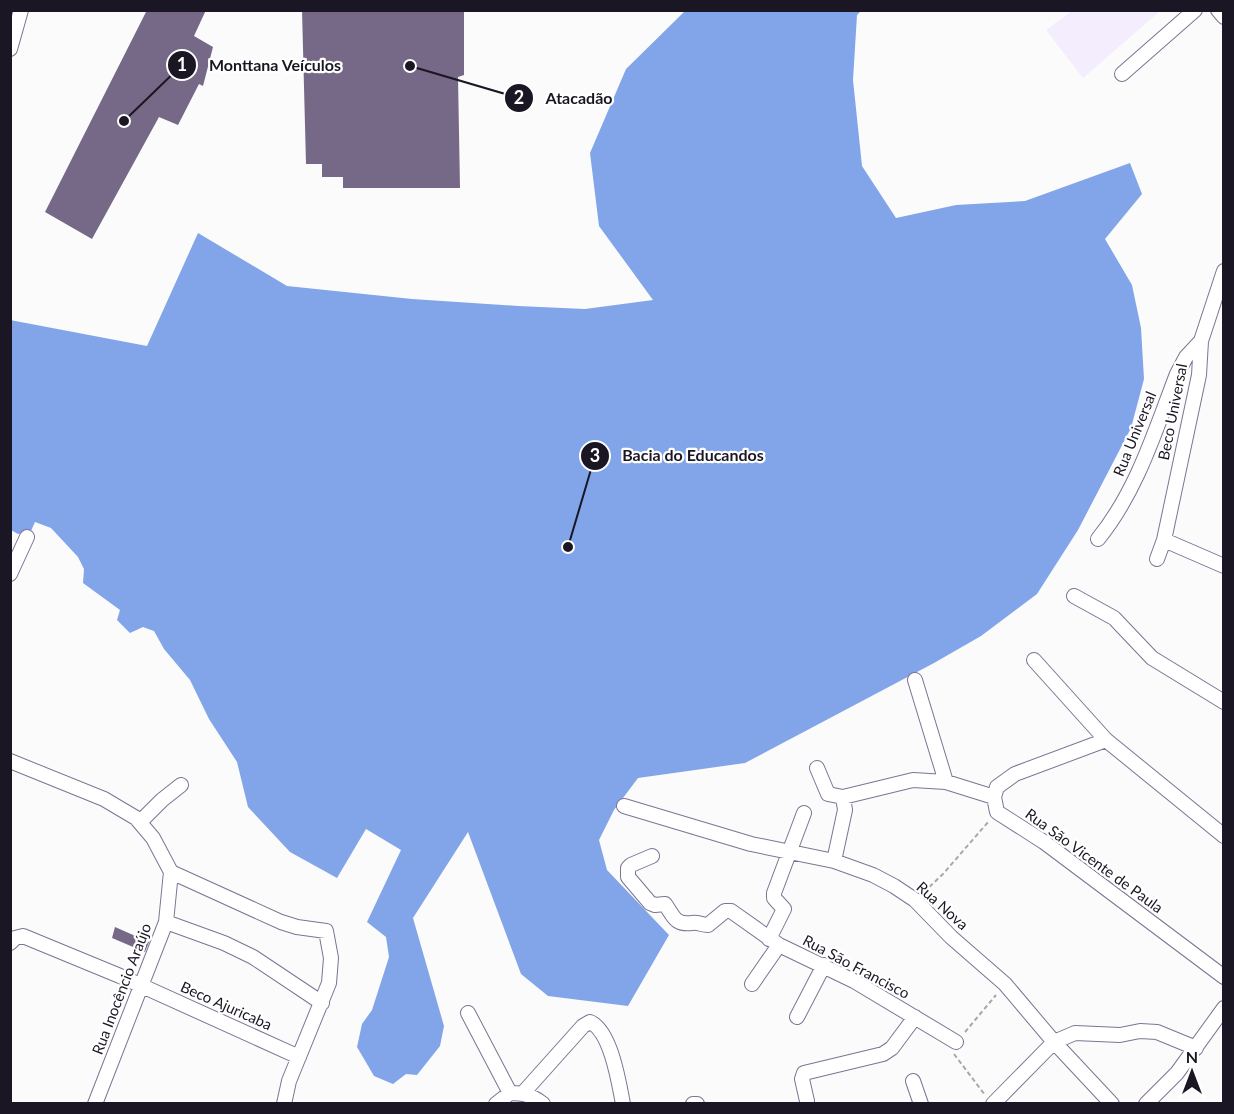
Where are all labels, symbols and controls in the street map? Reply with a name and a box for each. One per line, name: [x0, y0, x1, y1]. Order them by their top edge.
callout: Monttana Veículos: [167, 48, 353, 82]
text: 1: [177, 53, 187, 75]
text: Monttana Veículos: [209, 55, 341, 74]
callout: Atacadão: [504, 81, 625, 115]
text: 2: [514, 86, 524, 108]
text: Atacadão: [545, 88, 612, 107]
street label: Beco Universal: [1154, 362, 1190, 462]
street label: Rua Universal: [1109, 389, 1159, 479]
callout: Bacia do Educandos: [580, 439, 776, 473]
text: 3: [590, 444, 600, 466]
text: Bacia do Educandos: [622, 445, 764, 464]
street label: Rua São Vicente de Paula: [1022, 804, 1167, 916]
street label: Rua Nova: [913, 877, 972, 933]
street label: Rua Inocêncio Araújo: [88, 921, 154, 1057]
street label: Rua São Francisco: [800, 930, 913, 1002]
street label: Beco Ajuricaba: [178, 977, 275, 1033]
north arrow: [1162, 1042, 1222, 1102]
text: N: [1186, 1047, 1198, 1066]

